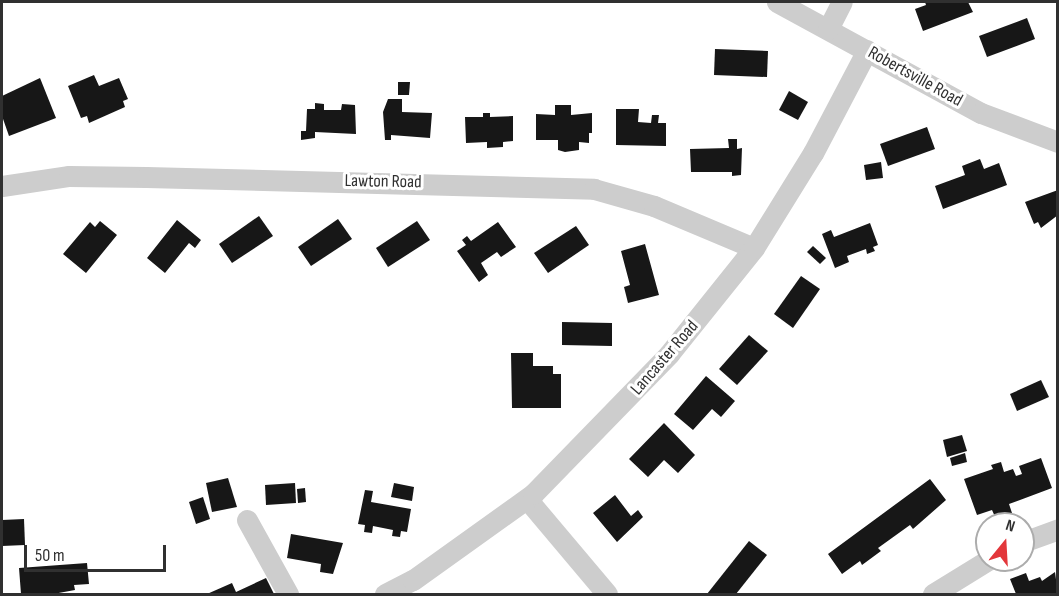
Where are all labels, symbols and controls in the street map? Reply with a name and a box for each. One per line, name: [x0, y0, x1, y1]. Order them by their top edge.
street label: Robertsville Road: [864, 42, 966, 112]
street label: Lawton Road: [344, 171, 422, 193]
street label: Lancaster Road: [627, 316, 703, 400]
north arrow: [975, 512, 1035, 572]
text: N: [1003, 516, 1017, 537]
scale bar: [27, 533, 170, 571]
text: 50 m: [35, 545, 65, 566]

